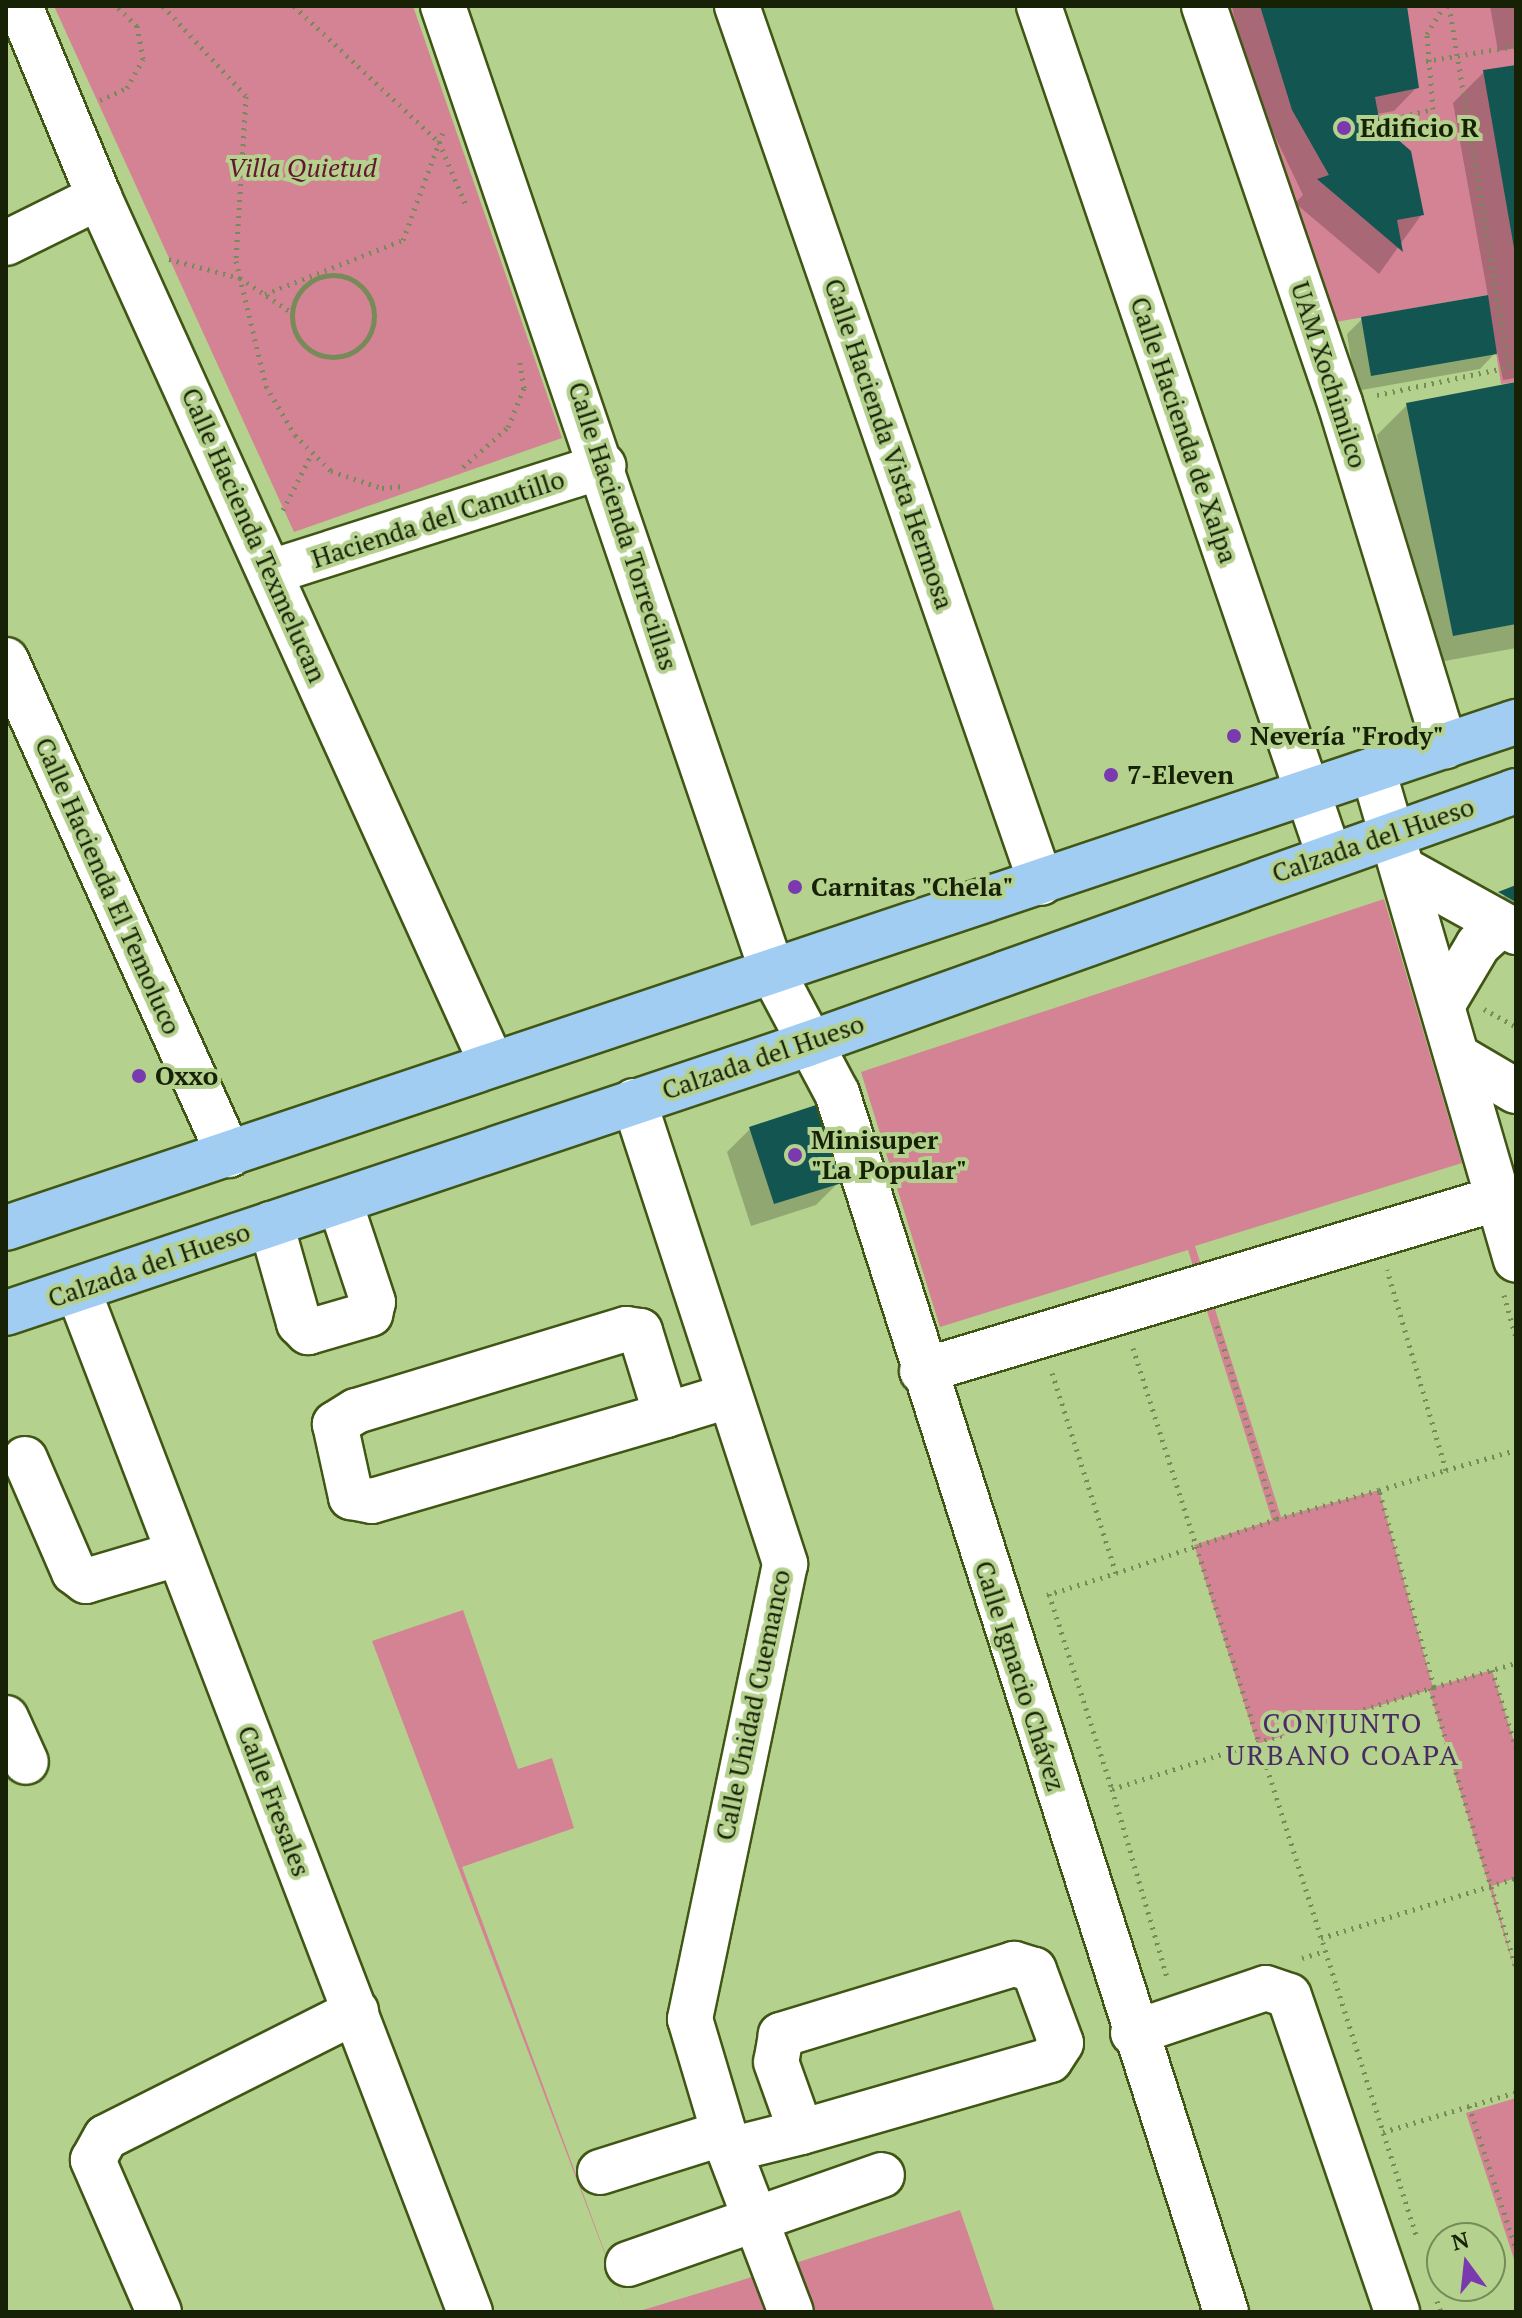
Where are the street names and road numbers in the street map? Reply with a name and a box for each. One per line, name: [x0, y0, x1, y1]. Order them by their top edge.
street label: Calle Hacienda Vista Hermosa: [818, 274, 960, 614]
street label: UAM Xochimilco: [1284, 278, 1374, 472]
street label: Calle Hacienda de Xalpa: [1124, 293, 1244, 567]
street label: Calle Hacienda Torrecillas: [562, 378, 684, 674]
street label: Calle Hacienda Texmelucan: [175, 383, 333, 687]
street label: Hacienda del Canutillo: [308, 463, 568, 575]
street label: Calle Hacienda El Temoluco: [28, 733, 188, 1039]
street label: Calzada del Hueso: [1268, 791, 1478, 889]
street label: Calzada del Hueso: [658, 1008, 868, 1106]
street label: Calzada del Hueso: [44, 1216, 254, 1314]
street label: Calle Ignacio Chávez: [968, 1557, 1072, 1795]
street label: Calle Unidad Cuemanco: [709, 1567, 797, 1843]
street label: Calle Fresales: [231, 1721, 317, 1881]

